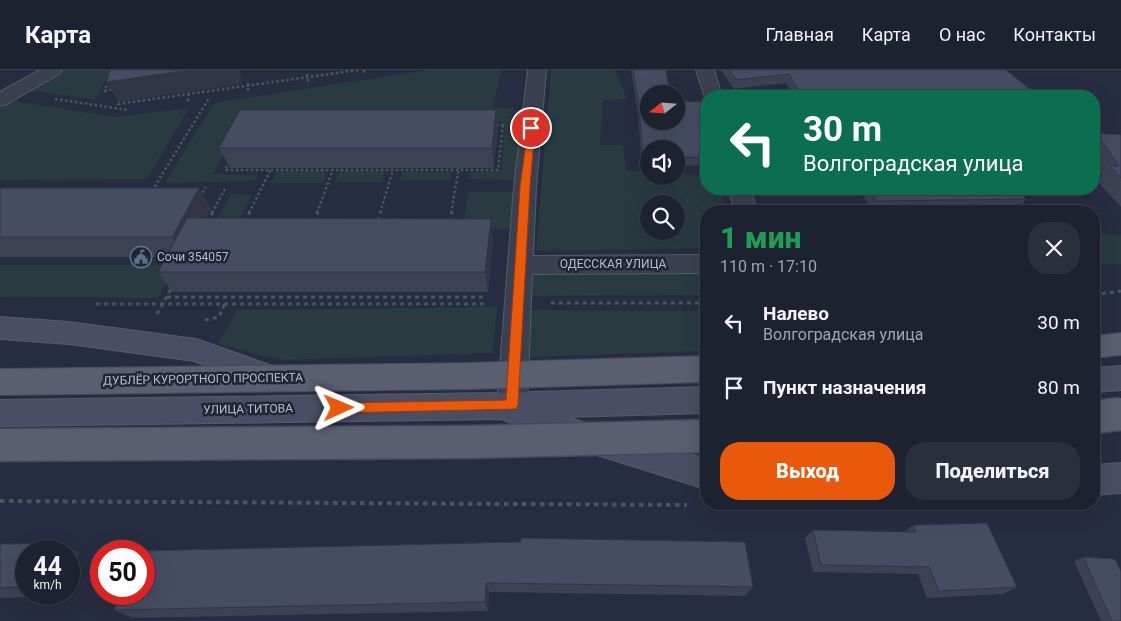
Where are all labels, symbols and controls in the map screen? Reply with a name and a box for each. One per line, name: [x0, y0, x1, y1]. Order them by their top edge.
text: Карта: [25, 21, 91, 49]
text: Главная: [765, 24, 834, 45]
text: Карта: [862, 24, 911, 45]
text: О нас: [939, 24, 985, 45]
text: Контакты: [1013, 24, 1096, 45]
north arrow: [640, 85, 685, 130]
map controls: [640, 85, 685, 240]
pin: [510, 107, 552, 149]
text: 30 m: [803, 109, 882, 150]
icon: left: [720, 110, 785, 175]
icon: arrive: [517, 114, 545, 142]
button: sound: [640, 140, 685, 185]
text: Волгоградская улица: [803, 151, 1024, 176]
button: search: [640, 195, 685, 240]
text: 1 мин: [720, 220, 801, 255]
button: close: [1028, 222, 1080, 274]
public building icon: Сочи 354057: [129, 245, 153, 269]
place label: Сочи 354057: [157, 250, 229, 264]
street label: ОДЕССКАЯ УЛИЦА: [560, 257, 667, 271]
text: 110 m · 17:10: [720, 257, 817, 276]
text: Налево: [763, 302, 829, 325]
icon: left: [720, 309, 748, 337]
text: 30 m: [1037, 311, 1080, 334]
text: Волгоградская улица: [763, 325, 923, 344]
street label: ДУБЛЁР КУРОРТНОГО ПРОСПЕКТА: [103, 369, 303, 388]
icon: arrive: [720, 374, 748, 402]
text: Пункт назначения: [763, 376, 926, 399]
text: 80 m: [1037, 376, 1080, 399]
position arrow: [312, 381, 364, 433]
street label: УЛИЦА ТИТОВА: [203, 401, 293, 417]
button: Выход: [720, 442, 895, 500]
button: Поделиться: [905, 442, 1080, 500]
speed limit sign: 50: [90, 540, 155, 605]
text: 44: [33, 552, 62, 581]
text: km/h: [33, 578, 62, 592]

